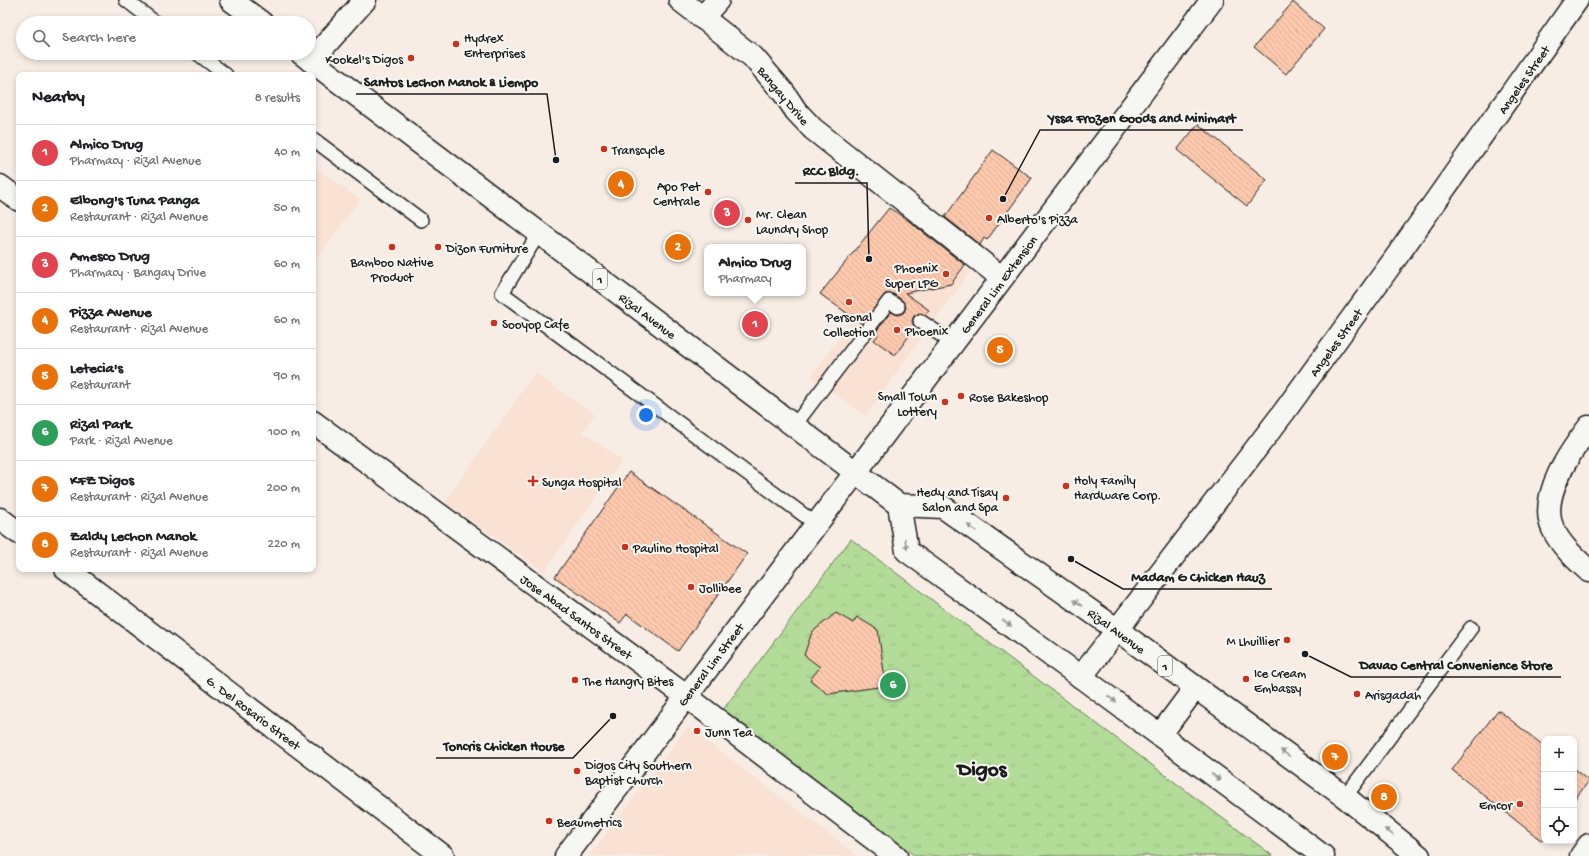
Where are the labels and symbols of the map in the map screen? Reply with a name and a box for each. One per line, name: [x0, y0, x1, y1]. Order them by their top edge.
place label: Hydrex Enterprises: [464, 32, 526, 62]
marker: Hydrex Enterprises: [451, 39, 461, 49]
street label: Angeles Street: [1496, 42, 1555, 118]
place label: Kookel's Digos: [326, 53, 404, 68]
marker: Kookel's Digos: [406, 53, 416, 63]
street label: Bangay Drive: [752, 63, 811, 129]
callout: Santos Lechon Manok & Liempo: [356, 68, 547, 94]
text: Santos Lechon Manok & Liempo: [364, 75, 539, 92]
callout: Yssa Frozen Goods and Minimart: [1040, 104, 1243, 130]
text: Yssa Frozen Goods and Minimart: [1046, 111, 1237, 128]
marker: Transcycle: [599, 144, 609, 154]
place label: Transcycle: [611, 144, 665, 159]
callout: RCC Bldg.: [795, 157, 867, 183]
text: RCC Bldg.: [802, 164, 859, 181]
pin: 4: [608, 169, 634, 199]
place label: Apo Pet Centrale: [653, 180, 702, 210]
marker: Apo Pet Centrale: [703, 187, 713, 197]
pin: 3: [714, 198, 740, 228]
place label: Mr. Clean Laundry Shop: [756, 208, 829, 238]
marker: Alberto's Pizza: [984, 213, 994, 223]
place label: Alberto's Pizza: [997, 213, 1078, 228]
marker: Mr. Clean Laundry Shop: [743, 215, 753, 225]
pin: 2: [665, 232, 691, 262]
street label: General Lim Extension: [958, 233, 1042, 338]
marker: Bamboo Native Product: [387, 242, 397, 252]
marker: Dizon Furniture: [433, 242, 443, 252]
place label: Dizon Furniture: [445, 242, 528, 257]
place label: Bamboo Native Product: [350, 256, 434, 286]
place label: Phoenix Super LPG: [885, 262, 939, 292]
road number: 1: [593, 269, 607, 289]
marker: Phoenix Super LPG: [941, 269, 951, 279]
street label: Rizal Avenue: [615, 291, 678, 344]
marker: Personal Collection: [844, 297, 854, 307]
street label: Angeles Street: [1307, 305, 1368, 380]
pin: 1: [742, 309, 768, 339]
place label: Personal Collection: [823, 311, 876, 341]
marker: Sooyop Cafe: [489, 318, 499, 328]
place label: Sooyop Cafe: [502, 318, 569, 333]
marker: Phoenix: [892, 325, 902, 335]
place label: Phoenix: [904, 325, 949, 340]
pin: 5: [987, 335, 1013, 365]
place label: Small Town Lottery: [878, 390, 938, 420]
marker: Rose Bakeshop: [956, 391, 966, 401]
place label: Rose Bakeshop: [969, 391, 1049, 406]
marker: Small Town Lottery: [940, 397, 950, 407]
your location: [636, 405, 656, 425]
place label: Holy Family Hardware Corp.: [1074, 474, 1161, 504]
marker: Sunga Hospital: [527, 475, 539, 487]
place label: Sunga Hospital: [542, 476, 622, 491]
marker: Holy Family Hardware Corp.: [1061, 481, 1071, 491]
place label: Hedy and Tisay Salon and Spa: [916, 486, 999, 516]
marker: Hedy and Tisay Salon and Spa: [1001, 493, 1011, 503]
one-way arrow: [967, 524, 977, 532]
one-way arrow: [903, 538, 909, 550]
marker: Paulino Hospital: [620, 542, 630, 552]
place label: Paulino Hospital: [632, 542, 719, 557]
callout: Madam G Chicken Hauz: [1123, 563, 1272, 589]
text: Madam G Chicken Hauz: [1131, 570, 1266, 587]
street label: Jose Abad Santos Street: [517, 572, 636, 665]
marker: Jollibee: [686, 582, 696, 592]
place label: Jollibee: [699, 582, 742, 597]
one-way arrow: [1073, 599, 1084, 607]
street label: Rizal Avenue: [1084, 606, 1148, 658]
one-way arrow: [1001, 619, 1012, 627]
street label: General Lim Street: [676, 620, 749, 710]
place label: M Lhuillier: [1226, 635, 1280, 650]
marker: M Lhuillier: [1282, 635, 1292, 645]
callout: Davao Central Convenience Store: [1351, 651, 1561, 677]
road number: 1: [1158, 656, 1172, 676]
text: Davao Central Convenience Store: [1357, 658, 1553, 675]
place label: Ice Cream Embassy: [1254, 667, 1306, 697]
pin: 6: [880, 670, 906, 700]
street label: G. Del Rosario Street: [202, 674, 304, 755]
marker: Ice Cream Embassy: [1241, 674, 1251, 684]
marker: The Hangry Bites: [570, 675, 580, 685]
place label: The Hangry Bites: [582, 675, 675, 690]
marker: Arisgadah: [1352, 689, 1362, 699]
place label: Arisgadah: [1365, 689, 1421, 704]
one-way arrow: [1106, 695, 1117, 703]
marker: Junn Tea: [692, 726, 702, 736]
place label: Junn Tea: [705, 726, 753, 741]
callout: Toncris Chicken House: [436, 732, 573, 758]
text: Toncris Chicken House: [442, 739, 565, 756]
pin: 7: [1322, 742, 1348, 772]
one-way arrow: [1280, 749, 1291, 758]
place label: Digos City Southern Baptist Church: [584, 759, 692, 789]
district label: Digos: [956, 759, 1008, 784]
marker: Digos City Southern Baptist Church: [572, 766, 582, 776]
one-way arrow: [1211, 773, 1222, 781]
pin: 8: [1371, 782, 1397, 812]
place label: Emcor: [1479, 799, 1513, 814]
marker: Emcor: [1515, 799, 1525, 809]
marker: Beaumetrics: [544, 816, 554, 826]
place label: Beaumetrics: [556, 816, 623, 831]
one-way arrow: [1383, 827, 1394, 836]

